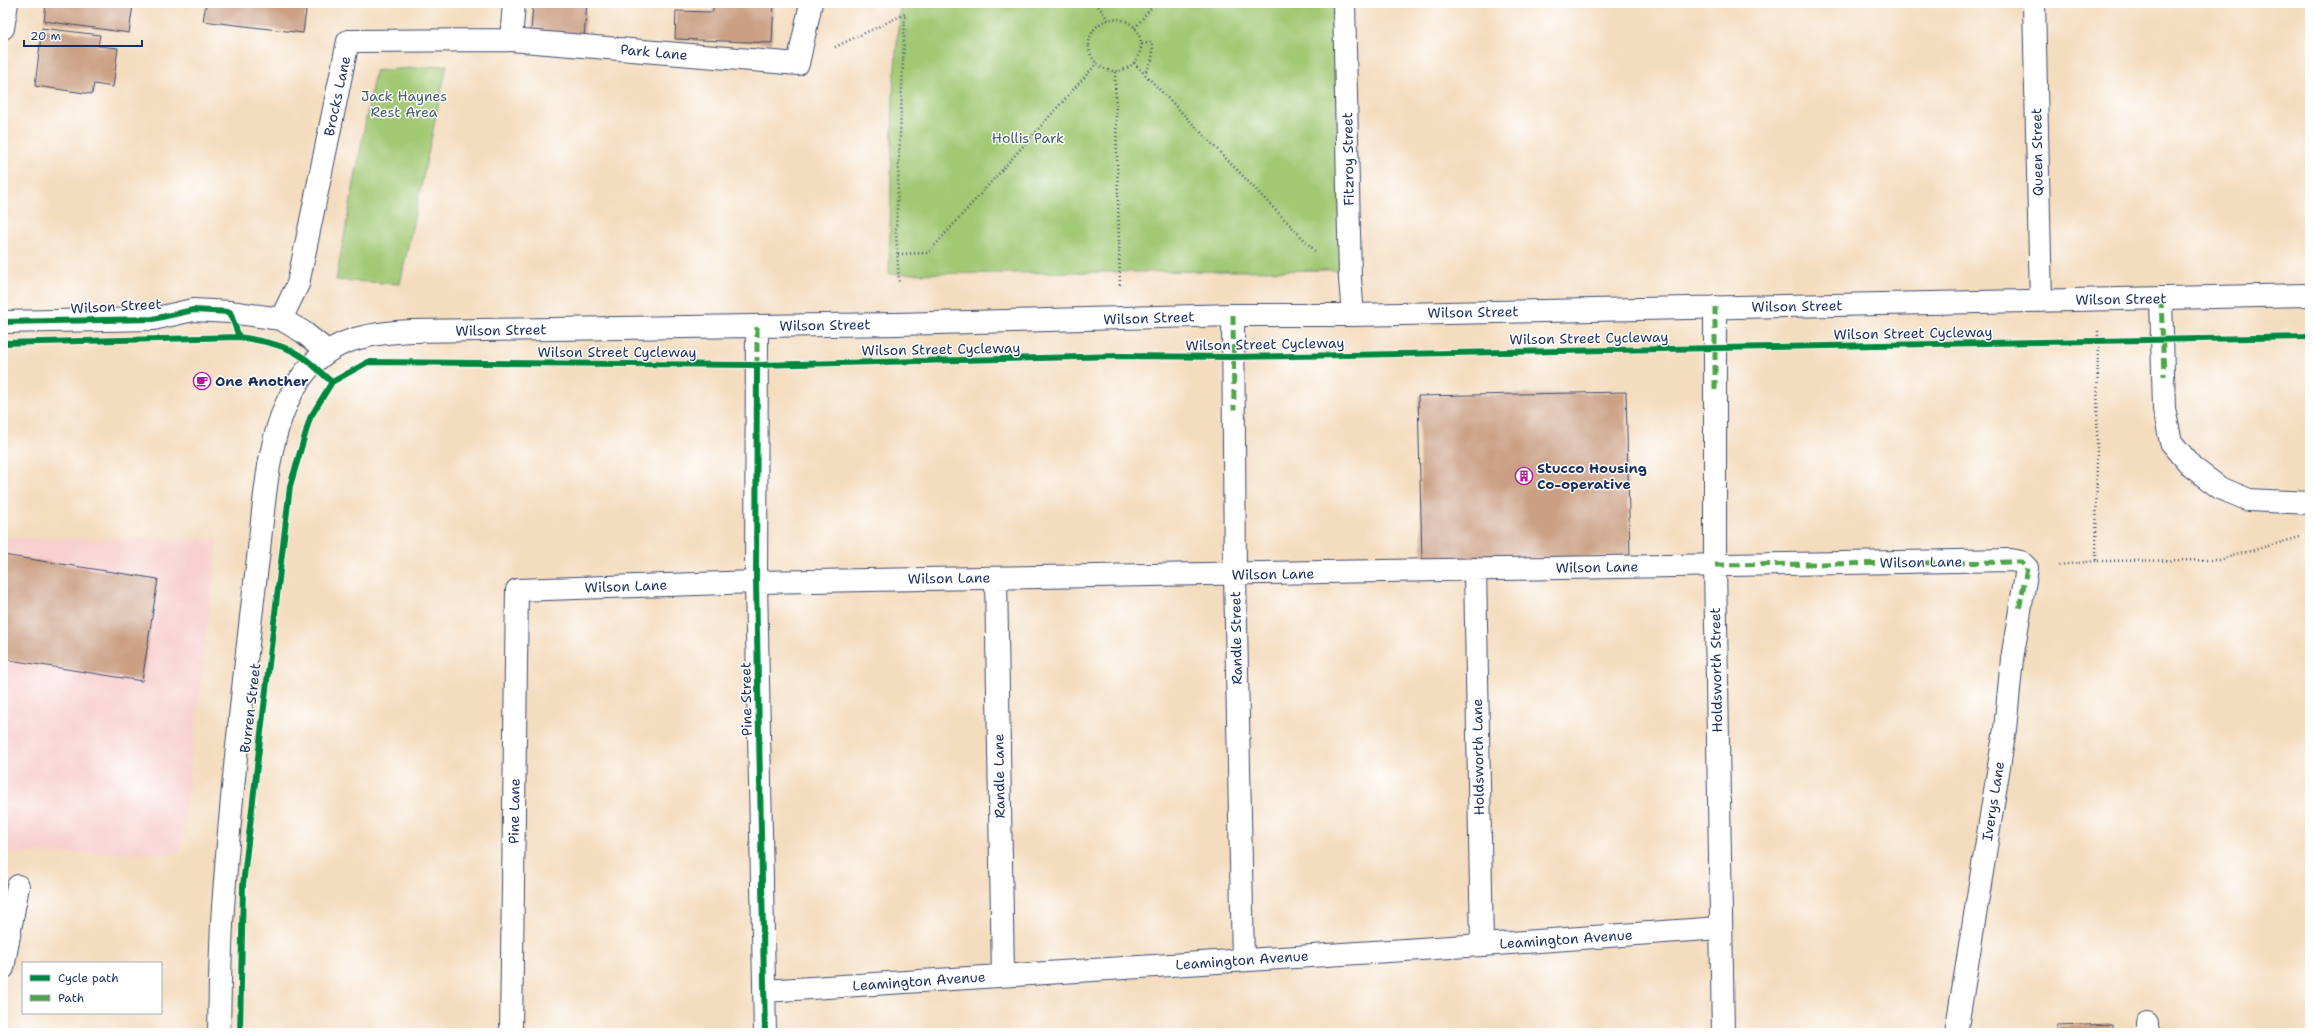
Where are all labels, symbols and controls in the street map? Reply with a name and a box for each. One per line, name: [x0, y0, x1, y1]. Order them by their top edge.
scale bar: [24, 22, 142, 48]
text: 20 m: [30, 28, 61, 44]
street label: Park Lane: [620, 40, 688, 64]
street label: Brocks Lane: [320, 54, 354, 138]
park label: Jack Haynes Rest Area: [361, 87, 447, 121]
street label: Queen Street: [2027, 108, 2047, 196]
street label: Fitzroy Street: [1338, 112, 1358, 206]
park label: Hollis Park: [992, 129, 1064, 147]
street label: Wilson Street: [2075, 289, 2167, 309]
street label: Wilson Street: [70, 295, 162, 317]
street label: Wilson Street: [1751, 296, 1843, 316]
street label: Wilson Street: [1427, 302, 1519, 322]
street label: Wilson Street: [1103, 307, 1195, 329]
street label: Wilson Street: [779, 315, 871, 335]
street label: Wilson Street: [455, 320, 547, 340]
street label: Wilson Street Cycleway: [1833, 323, 1993, 343]
street label: Wilson Street Cycleway: [1509, 328, 1669, 348]
street label: Wilson Street Cycleway: [1185, 334, 1345, 354]
street label: Wilson Street Cycleway: [861, 339, 1021, 359]
street label: Wilson Street Cycleway: [537, 343, 697, 361]
cafe icon: One Another: [192, 371, 212, 391]
place label: One Another: [215, 372, 309, 390]
place label: Stucco Housing Co-operative: [1537, 459, 1647, 493]
building icon: Stucco Housing Co-operative: [1514, 466, 1534, 486]
street label: Wilson Lane: [1880, 552, 1963, 572]
street label: Wilson Lane: [1556, 557, 1639, 577]
street label: Wilson Lane: [1232, 564, 1315, 584]
street label: Wilson Lane: [908, 568, 991, 588]
street label: Wilson Lane: [584, 576, 668, 596]
street label: Randle Street: [1226, 591, 1246, 685]
street label: Holdsworth Street: [1706, 607, 1726, 733]
street label: Burren Street: [236, 662, 264, 754]
street label: Pine Street: [736, 662, 756, 736]
street label: Holdsworth Lane: [1468, 698, 1488, 815]
street label: Randle Lane: [989, 733, 1009, 819]
street label: Iverys Lane: [1978, 760, 2008, 842]
street label: Pine Lane: [504, 778, 524, 844]
street label: Leamington Avenue: [1499, 925, 1633, 953]
street label: Leamington Avenue: [1175, 946, 1309, 974]
legend: [22, 962, 162, 1014]
street label: Leamington Avenue: [852, 967, 986, 995]
text: Cycle path: [58, 970, 119, 986]
text: Path: [58, 990, 84, 1006]

